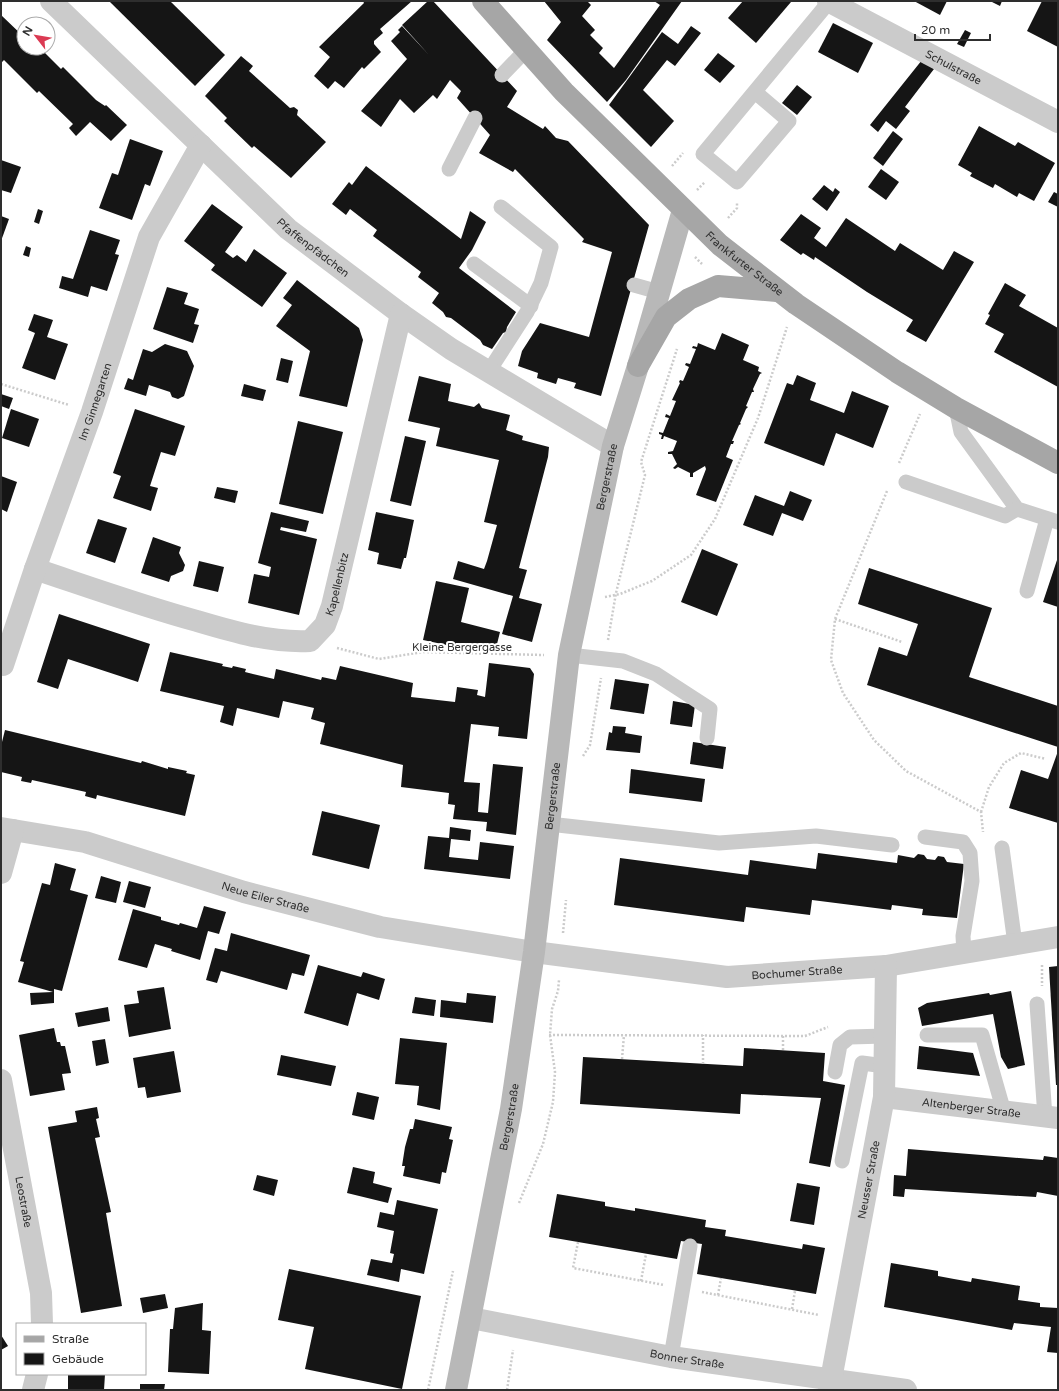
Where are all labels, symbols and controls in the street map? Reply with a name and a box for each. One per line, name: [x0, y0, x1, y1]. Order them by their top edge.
north arrow: [16, 16, 56, 56]
scale bar: [915, 16, 990, 42]
text: 20 m: [921, 23, 950, 37]
text: N: [20, 24, 36, 38]
street label: Schulstraße: [923, 47, 984, 88]
street label: Pfaffenpfädchen: [274, 216, 352, 280]
street label: Frankfurter Straße: [703, 229, 786, 299]
street label: Im Ginnegarten: [76, 361, 115, 442]
street label: Bergerstraße: [594, 442, 620, 512]
street label: Kapellenbitz: [323, 551, 351, 618]
street label: Kleine Bergergasse: [412, 641, 512, 654]
street label: Bergerstraße: [542, 762, 563, 831]
street label: Neue Eiler Straße: [220, 879, 311, 916]
street label: Bochumer Straße: [751, 963, 843, 982]
street label: Bergerstraße: [497, 1083, 522, 1152]
street label: Altenberger Straße: [921, 1096, 1022, 1120]
street label: Neusser Straße: [855, 1139, 883, 1220]
street label: Leostraße: [12, 1175, 35, 1229]
legend: [16, 1323, 146, 1375]
text: Straße: [52, 1332, 89, 1346]
street label: Bonner Straße: [649, 1347, 725, 1371]
text: Gebäude: [52, 1352, 104, 1366]

